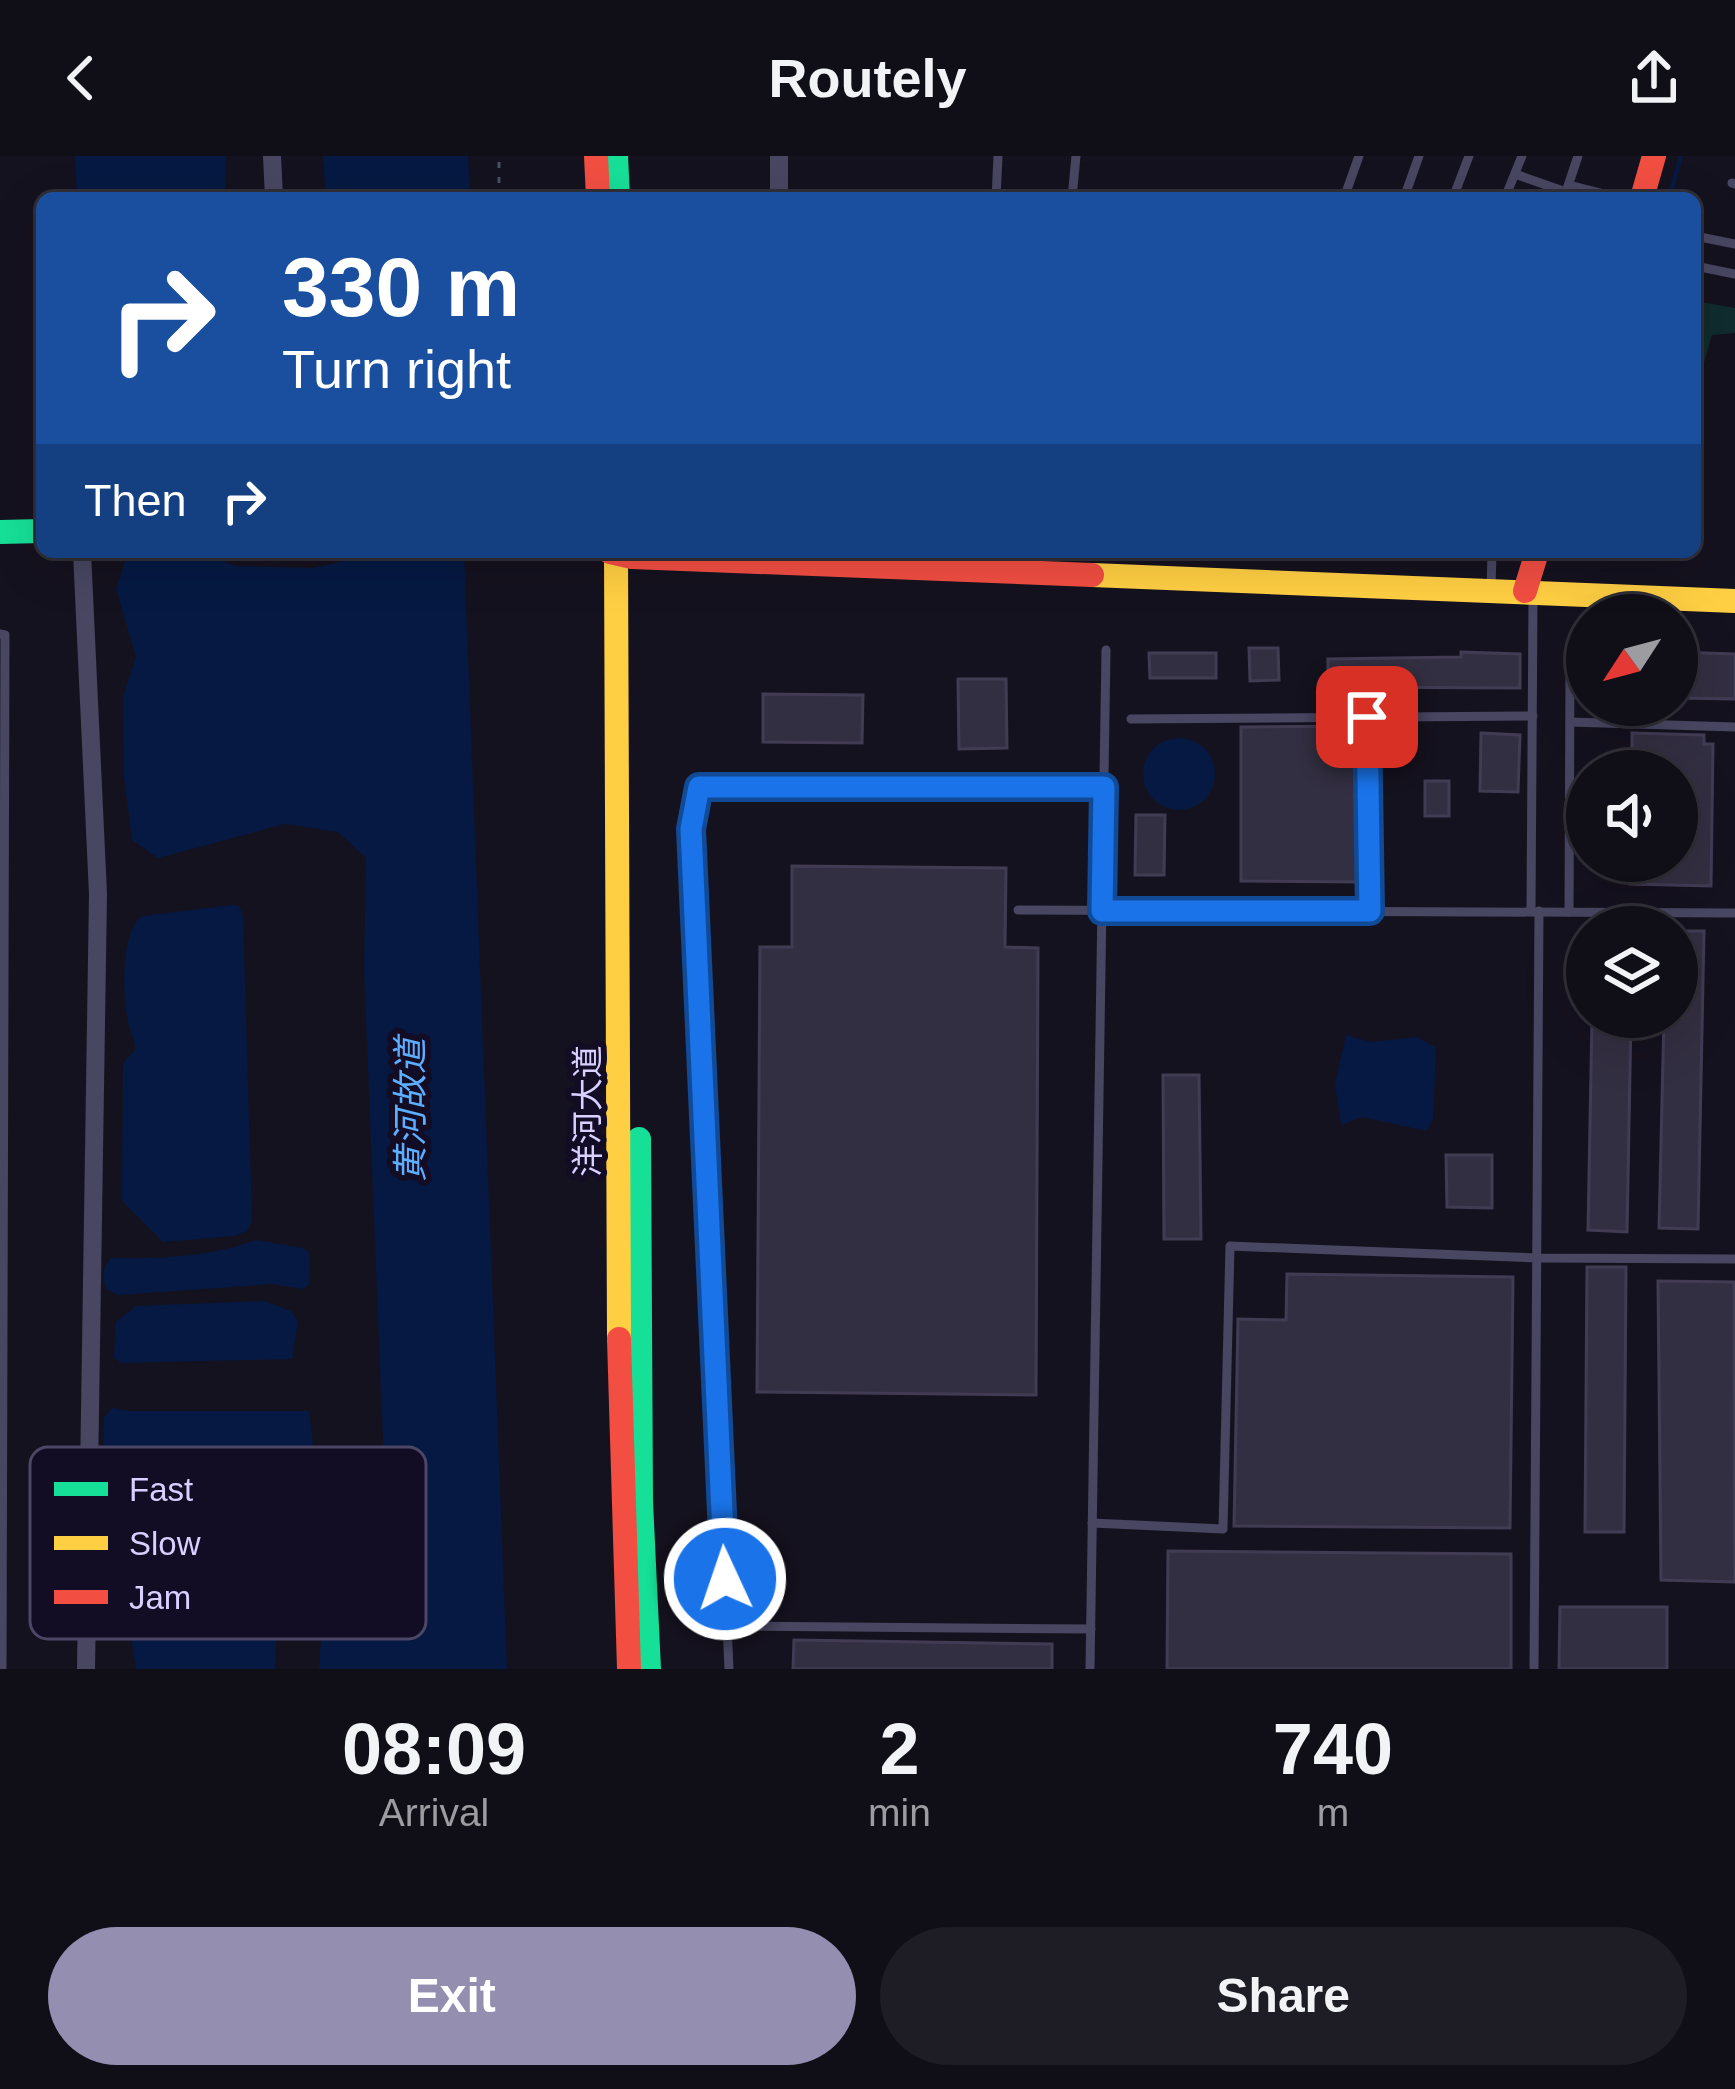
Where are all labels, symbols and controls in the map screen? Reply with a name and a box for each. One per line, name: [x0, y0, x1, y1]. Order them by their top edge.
icon: back: [48, 45, 114, 111]
icon: share: [1621, 45, 1687, 111]
text: Routely: [768, 48, 967, 108]
icon: right: [84, 240, 240, 396]
text: 330 m: [282, 240, 520, 334]
text: Turn right: [282, 339, 511, 399]
icon: right: [211, 468, 277, 534]
text: Then: [84, 475, 187, 526]
north arrow: [1566, 594, 1698, 726]
map controls: [1566, 594, 1698, 1038]
pin: [1316, 666, 1418, 768]
icon: arrive: [1334, 684, 1400, 750]
button: sound: [1566, 750, 1698, 882]
button: layers: [1566, 906, 1698, 1038]
water label: 黄河故道: [390, 1033, 431, 1182]
street label: 洋河大道: [569, 1045, 606, 1177]
legend: [30, 1447, 426, 1639]
text: Fast: [129, 1471, 193, 1508]
position arrow: [662, 1516, 788, 1642]
text: Slow: [129, 1525, 201, 1562]
text: Jam: [129, 1579, 191, 1616]
text: 08:09: [342, 1709, 526, 1789]
text: 2: [879, 1709, 920, 1789]
text: 740: [1273, 1709, 1393, 1789]
text: Arrival: [379, 1791, 489, 1834]
text: min: [868, 1791, 931, 1834]
text: m: [1317, 1791, 1349, 1834]
button: Exit: [48, 1927, 856, 2065]
button: Share: [880, 1927, 1687, 2065]

